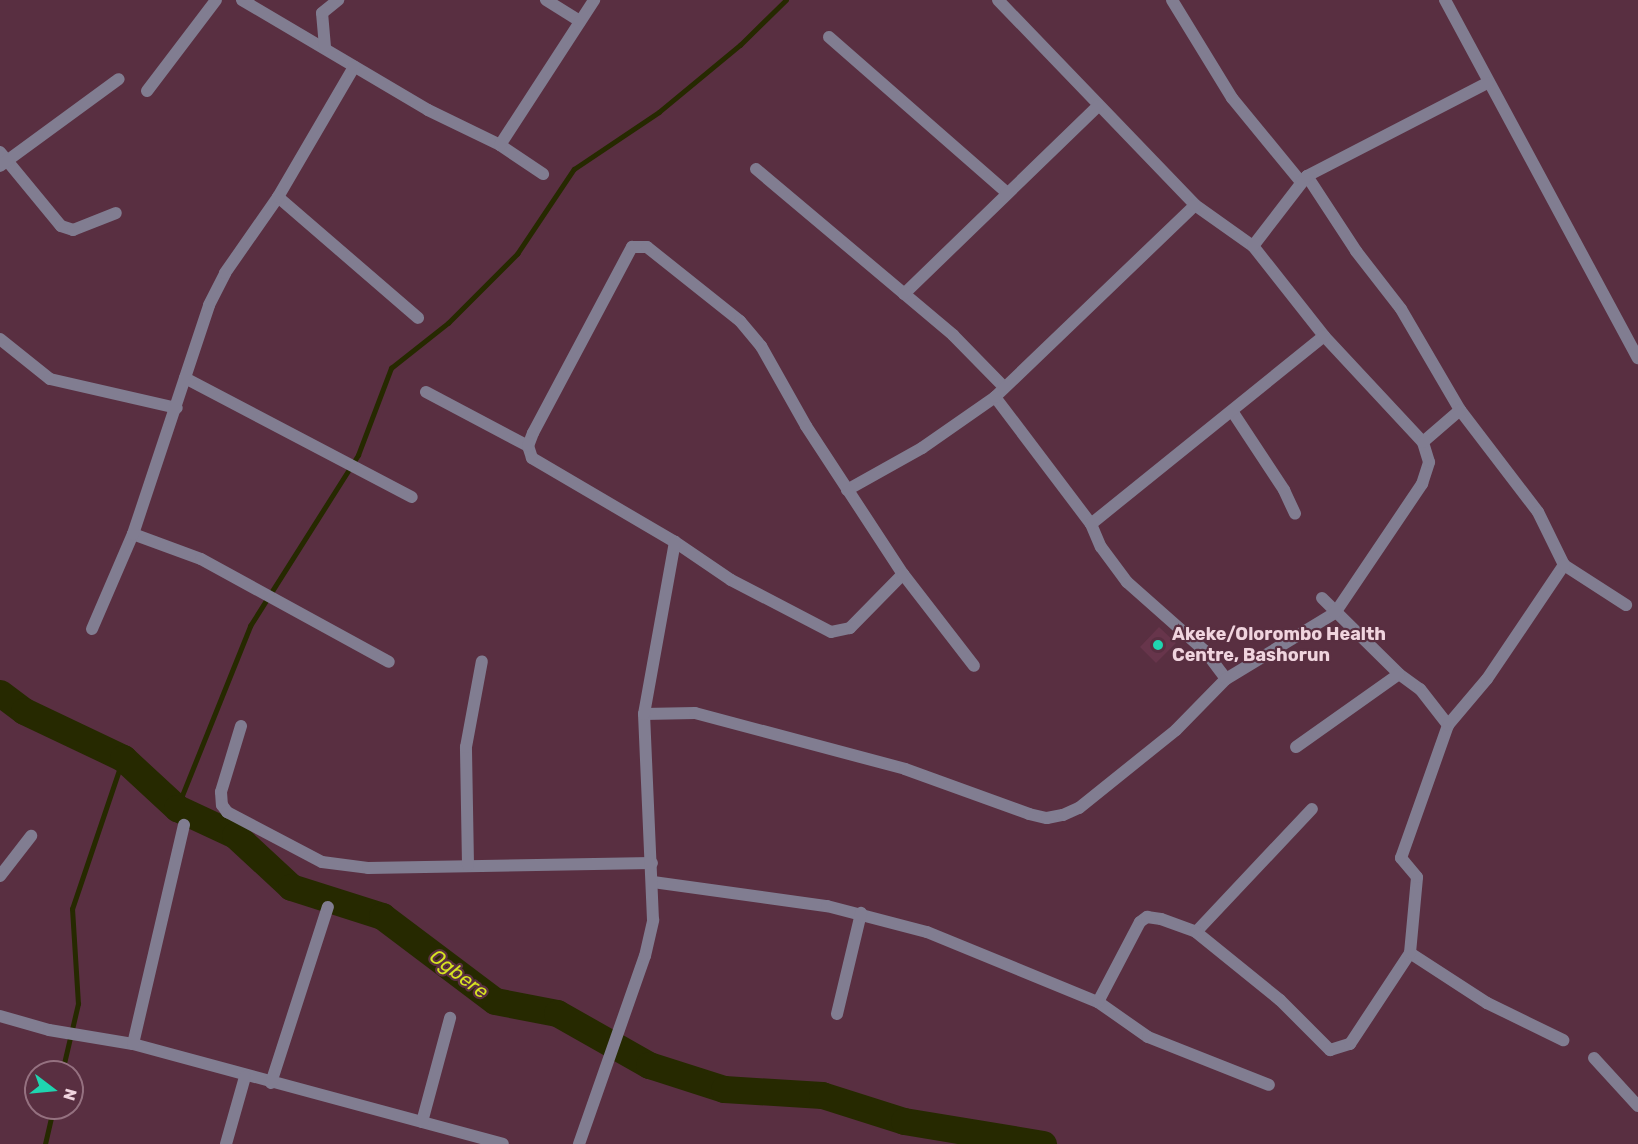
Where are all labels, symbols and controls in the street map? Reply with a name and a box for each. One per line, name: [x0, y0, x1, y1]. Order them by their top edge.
place label: Akeke/Olorombo Health Centre, Bashorun: [1172, 624, 1386, 666]
marker: Akeke/Olorombo Health Centre, Bashorun: [1149, 636, 1167, 654]
water label: Ogbere: [425, 944, 493, 1004]
north arrow: [24, 1060, 84, 1120]
text: N: [59, 1086, 81, 1103]

